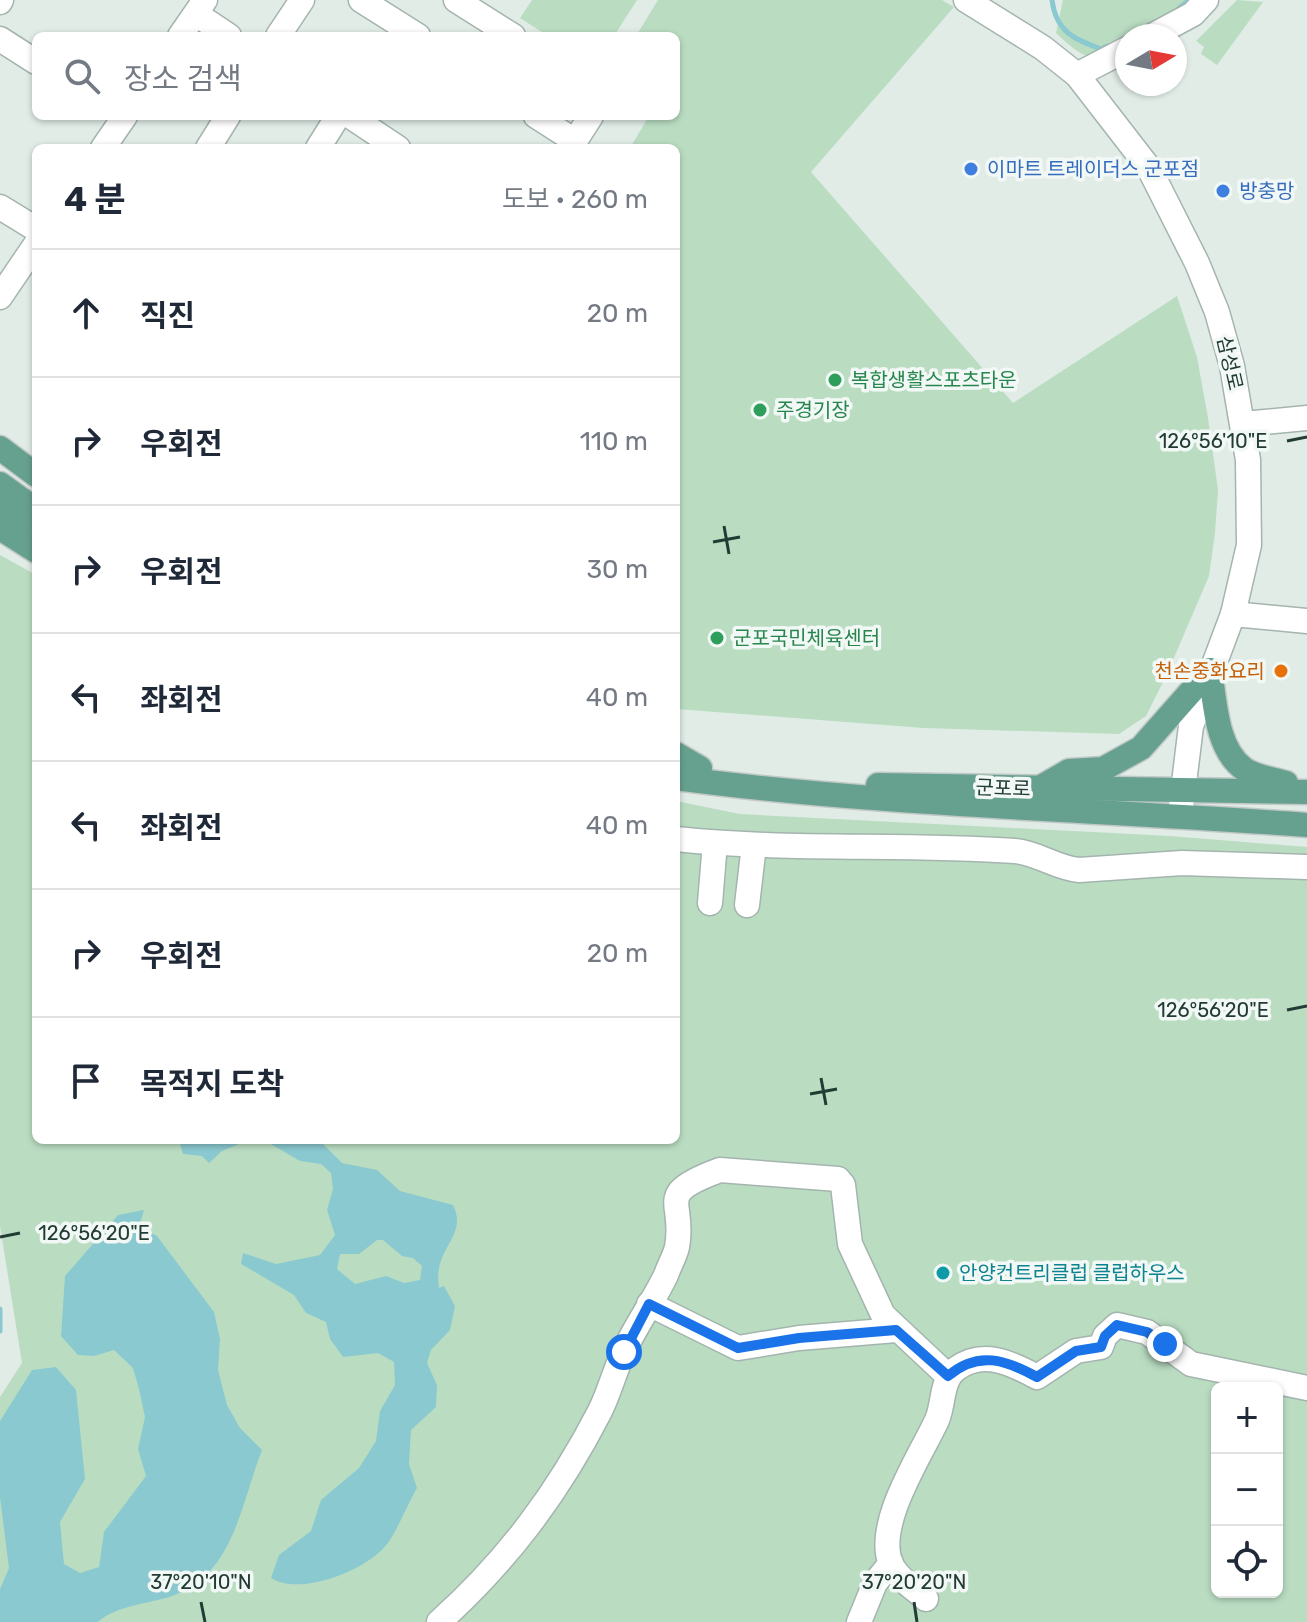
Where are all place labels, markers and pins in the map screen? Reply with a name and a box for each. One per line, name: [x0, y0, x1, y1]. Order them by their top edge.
place label: 이마트 트레이더스 군포점: [987, 157, 1199, 181]
marker: 이마트 트레이더스 군포점: [962, 160, 980, 178]
place label: 방충망: [1239, 179, 1294, 203]
marker: 방충망: [1214, 182, 1232, 200]
place label: 복합생활스포츠타운: [851, 368, 1017, 392]
marker: 복합생활스포츠타운: [826, 371, 844, 389]
place label: 주경기장: [776, 398, 850, 422]
marker: 주경기장: [751, 401, 769, 419]
place label: 군포국민체육센터: [733, 626, 880, 650]
marker: 군포국민체육센터: [708, 629, 726, 647]
place label: 천손중화요리: [1155, 659, 1265, 683]
marker: 천손중화요리: [1272, 662, 1290, 680]
place label: 안양컨트리클럽 클럽하우스: [959, 1261, 1185, 1285]
marker: 안양컨트리클럽 클럽하우스: [934, 1264, 952, 1282]

